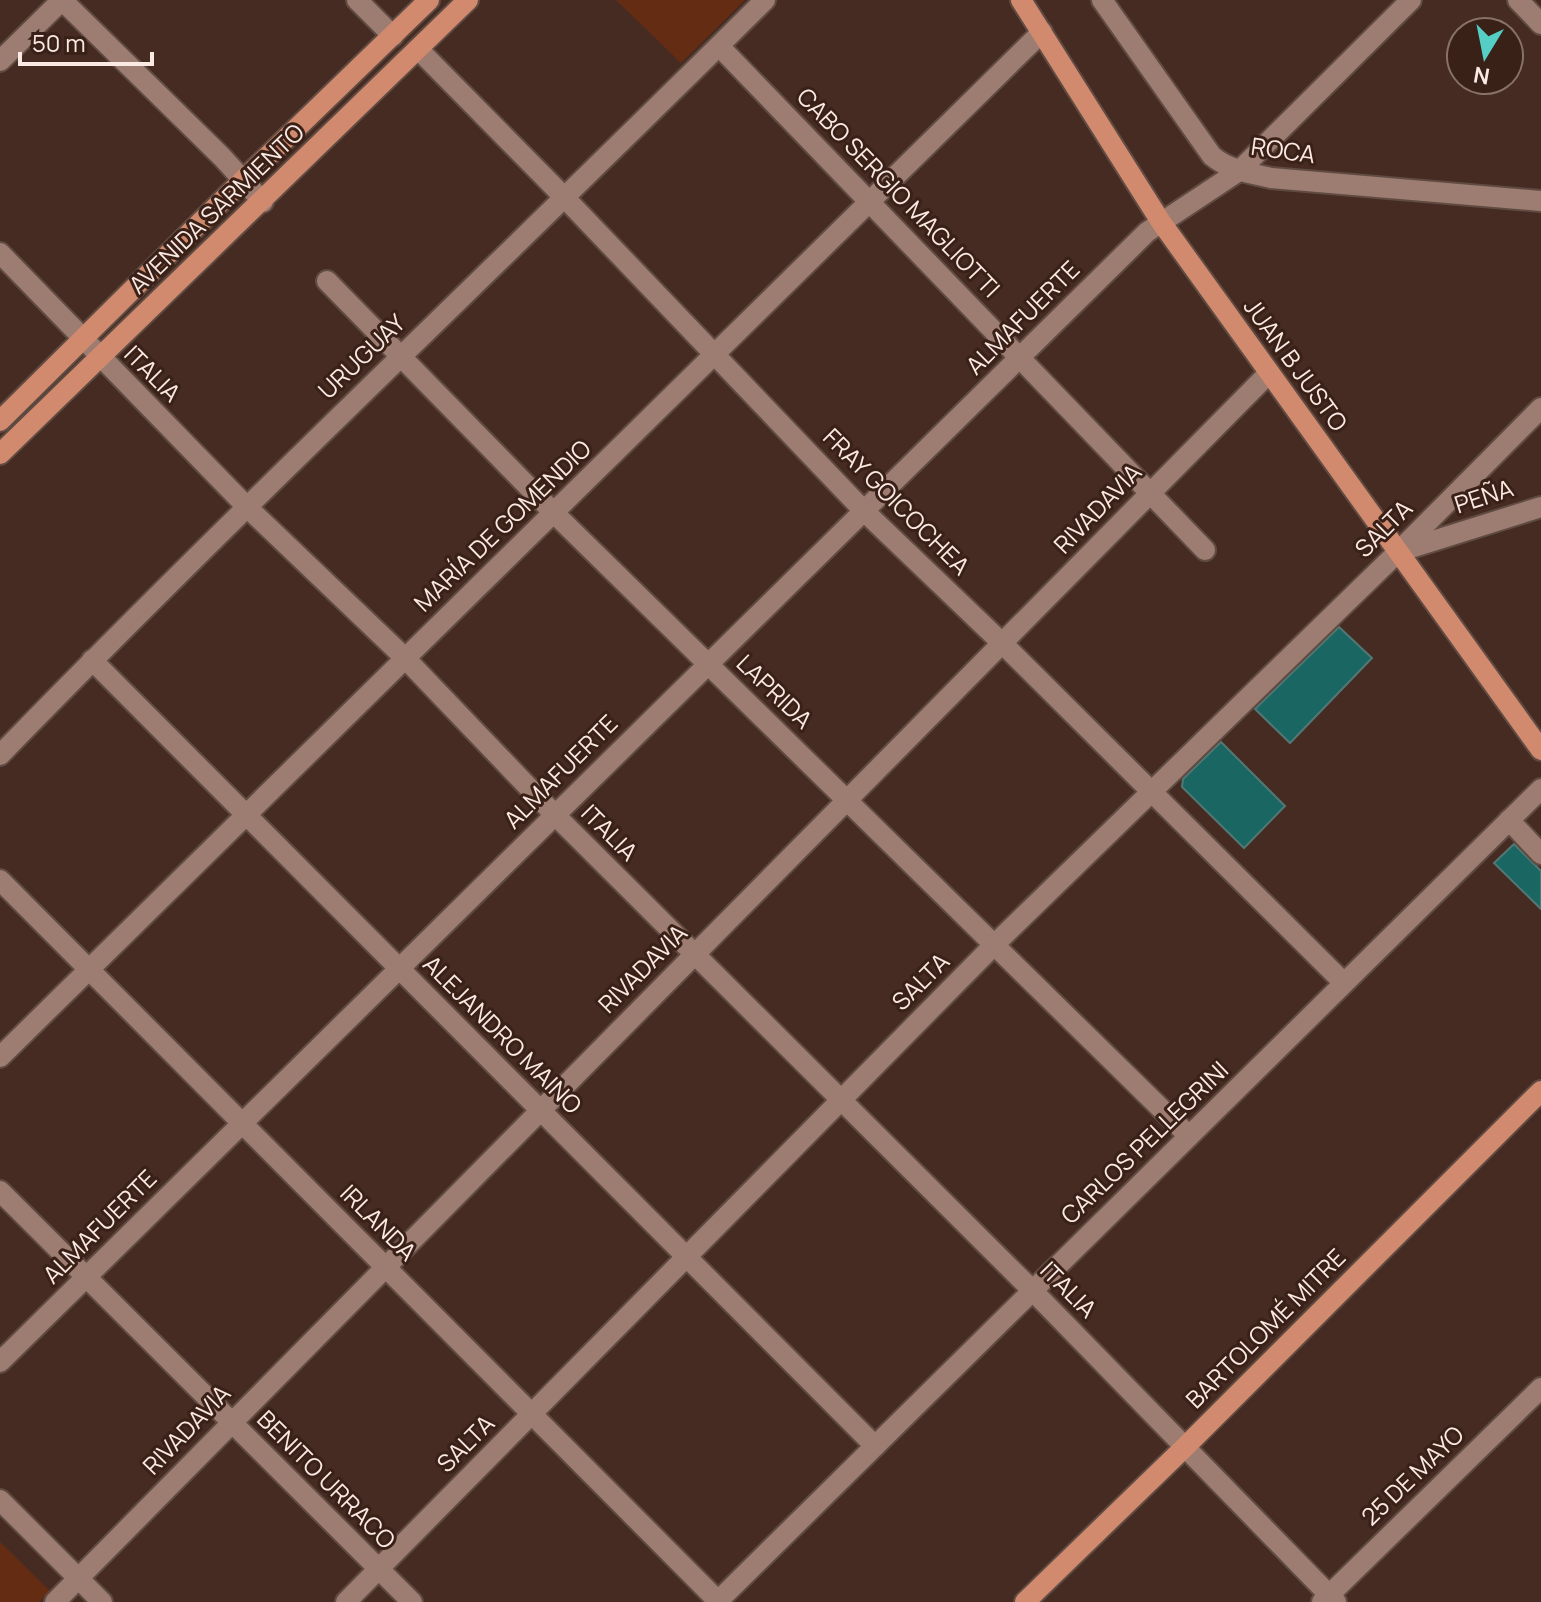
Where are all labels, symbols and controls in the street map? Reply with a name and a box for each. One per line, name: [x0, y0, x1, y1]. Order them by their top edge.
scale bar: [20, 16, 152, 66]
north arrow: [1445, 16, 1525, 96]
text: 50 m: [32, 26, 86, 59]
text: N: [1471, 60, 1492, 92]
street label: CABO SERGIO MAGLIOTTI: [790, 80, 1008, 304]
street label: AVENIDA SARMIENTO: [121, 115, 311, 300]
street label: ROCA: [1249, 129, 1317, 170]
street label: ALMAFUERTE: [958, 253, 1086, 381]
street label: JUAN B JUSTO: [1237, 291, 1356, 437]
street label: URUGUAY: [310, 306, 412, 406]
street label: ITALIA: [117, 337, 189, 409]
street label: FRAY GOICOCHEA: [816, 420, 978, 582]
street label: MARÍA DE GOMENDIO: [406, 432, 598, 618]
street label: RIVADAVIA: [1046, 456, 1148, 560]
street label: PEÑA: [1450, 471, 1517, 521]
street label: SALTA: [1347, 492, 1419, 564]
street label: LAPRIDA: [730, 647, 820, 735]
street label: ALMAFUERTE: [496, 707, 624, 835]
street label: ITALIA: [574, 796, 646, 868]
street label: RIVADAVIA: [590, 916, 694, 1020]
street label: SALTA: [884, 945, 956, 1017]
street label: ALEJANDRO MAINO: [417, 947, 590, 1120]
street label: CARLOS PELLEGRINI: [1053, 1053, 1235, 1231]
street label: ALMAFUERTE: [35, 1162, 163, 1290]
street label: IRLANDA: [334, 1177, 424, 1267]
street label: BARTOLOMÉ MITRE: [1178, 1241, 1352, 1415]
street label: ITALIA: [1033, 1253, 1105, 1325]
street label: RIVADAVIA: [135, 1377, 237, 1481]
street label: BENITO URRACO: [251, 1402, 404, 1555]
street label: SALTA: [429, 1407, 501, 1479]
street label: 25 DE MAYO: [1354, 1418, 1470, 1532]

